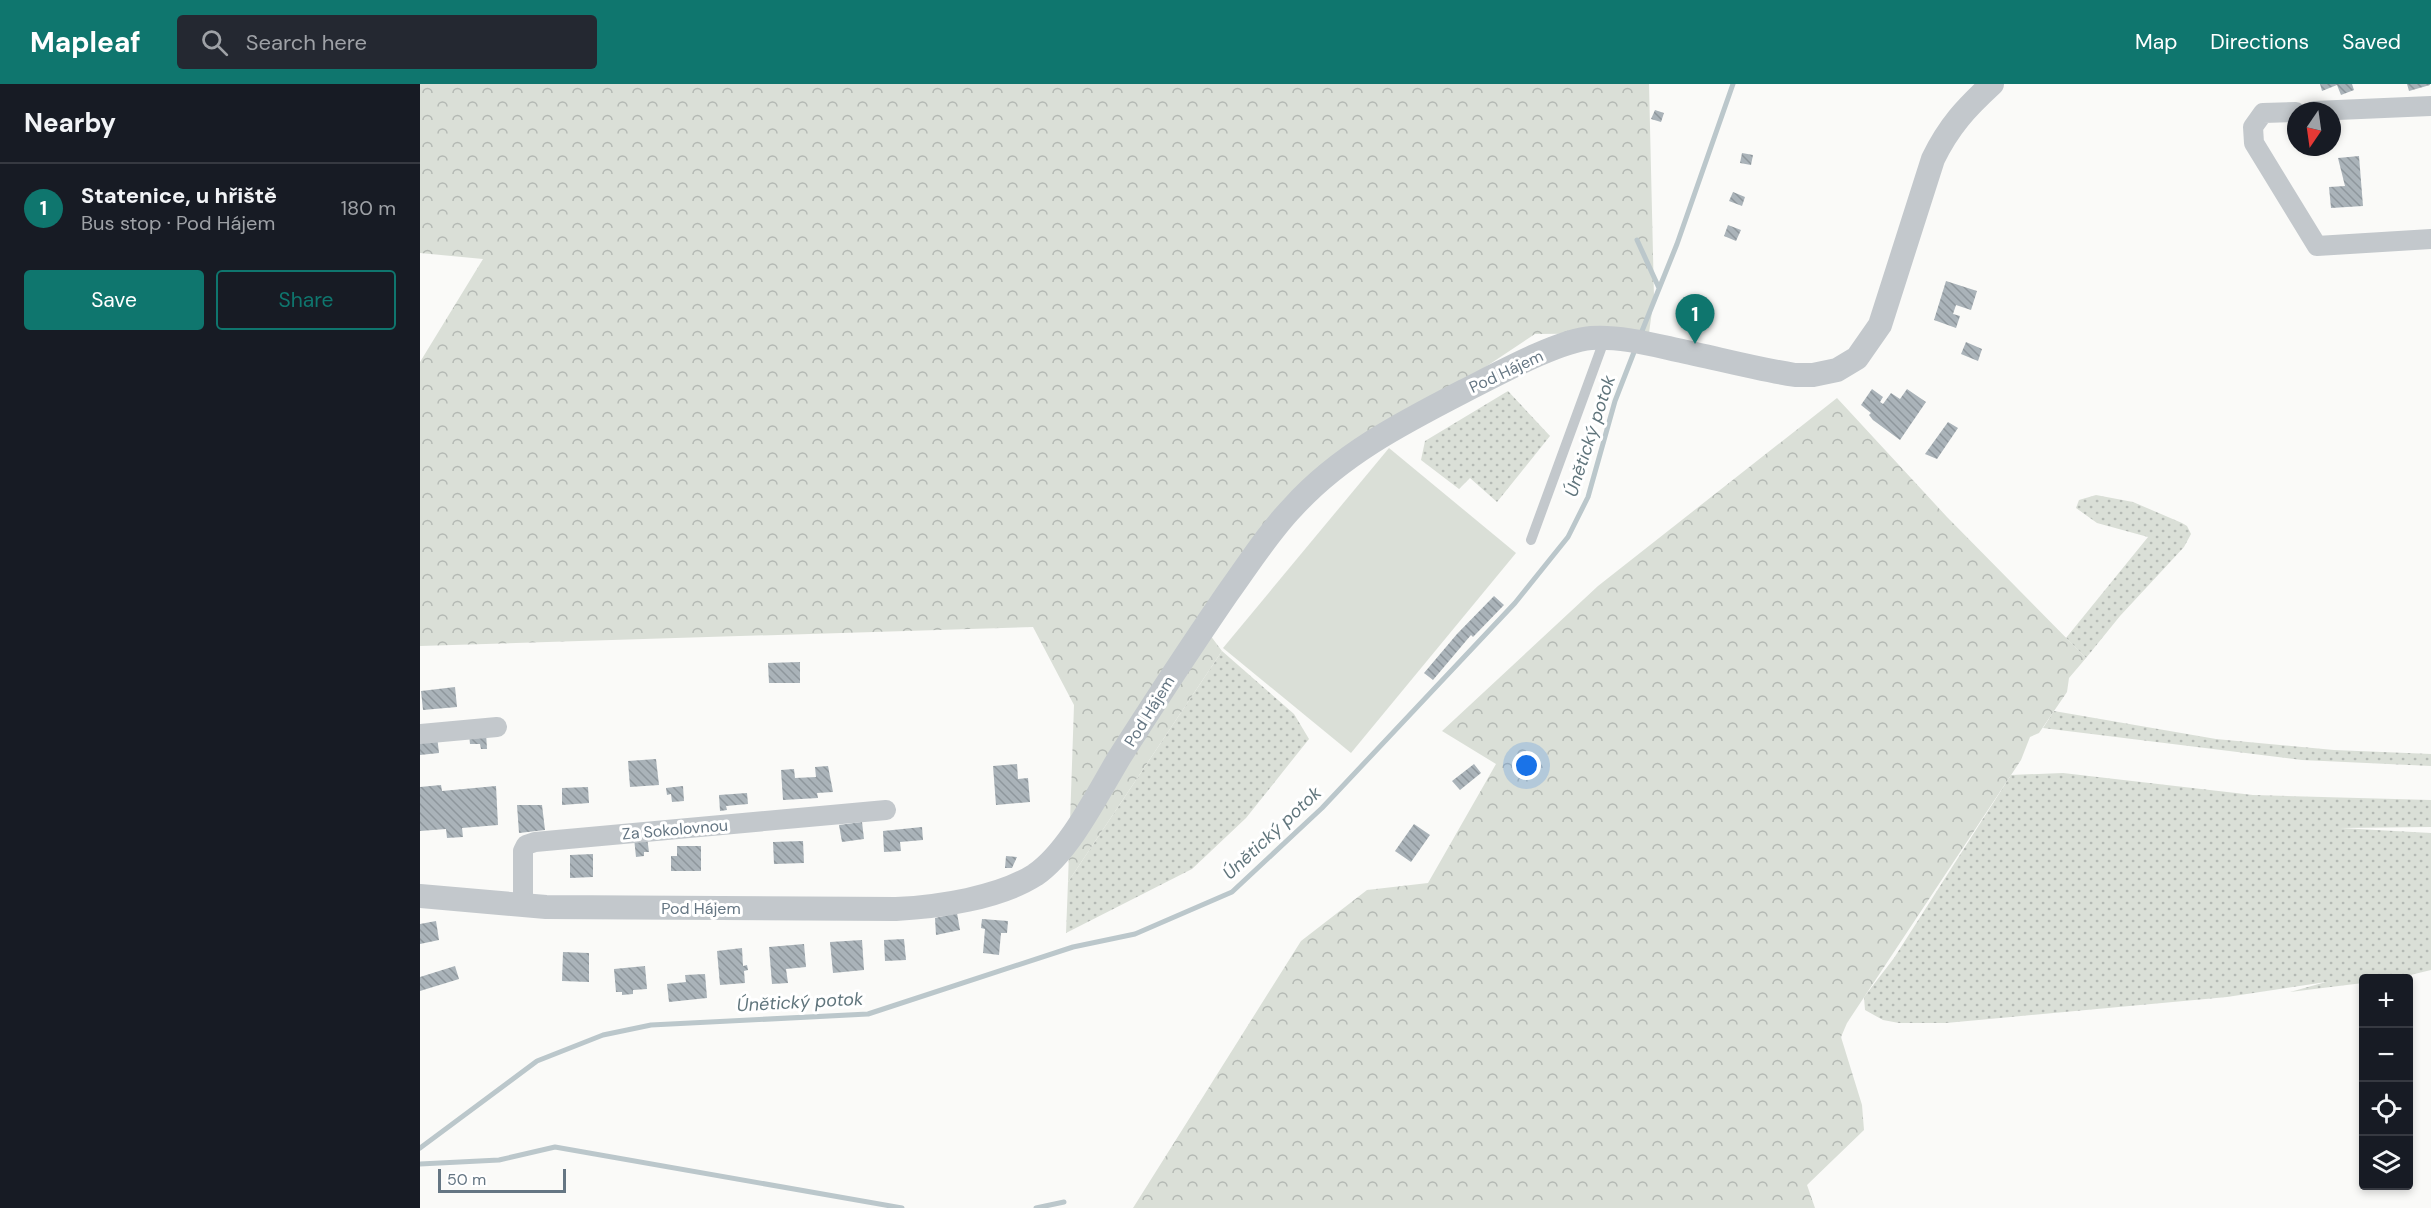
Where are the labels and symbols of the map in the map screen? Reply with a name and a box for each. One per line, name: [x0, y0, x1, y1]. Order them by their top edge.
north arrow: [2287, 102, 2341, 156]
pin: 1: [1676, 294, 1714, 344]
street label: Pod Hájem: [1466, 345, 1547, 398]
water label: Únětický potok: [1559, 371, 1621, 500]
street label: Pod Hájem: [1119, 672, 1179, 751]
your location: [1512, 751, 1541, 780]
water label: Únětický potok: [1218, 781, 1327, 885]
street label: Za Sokolovnou: [621, 814, 729, 845]
street label: Pod Hájem: [661, 898, 741, 919]
water label: Únětický potok: [736, 987, 865, 1017]
scale bar: [438, 1166, 566, 1194]

